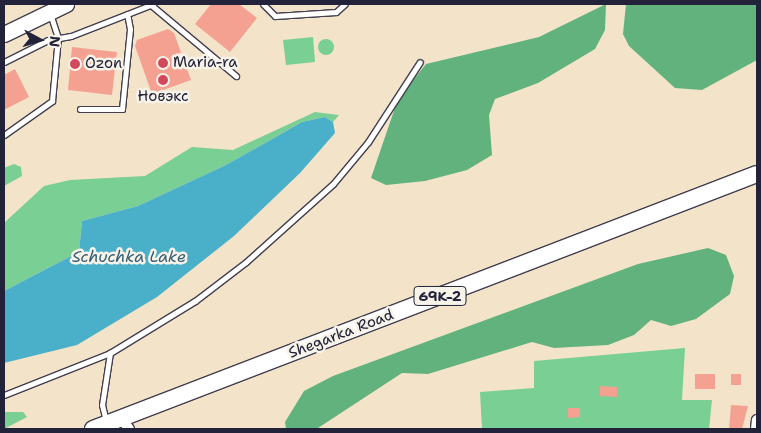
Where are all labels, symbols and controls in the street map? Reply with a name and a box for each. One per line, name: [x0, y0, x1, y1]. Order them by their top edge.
north arrow: [15, 15, 65, 65]
text: N: [45, 35, 64, 48]
place label: Maria-ra: [173, 54, 237, 72]
place label: Ozon: [85, 55, 122, 73]
marker: Maria-ra: [157, 57, 169, 69]
marker: Ozon: [69, 58, 81, 70]
marker: Новэкс: [157, 74, 169, 86]
place label: Новэкс: [138, 88, 188, 106]
water label: Schuchka Lake: [72, 247, 186, 267]
road number: 69К-2: [412, 284, 468, 308]
street label: Shegarka Road: [286, 306, 396, 362]

